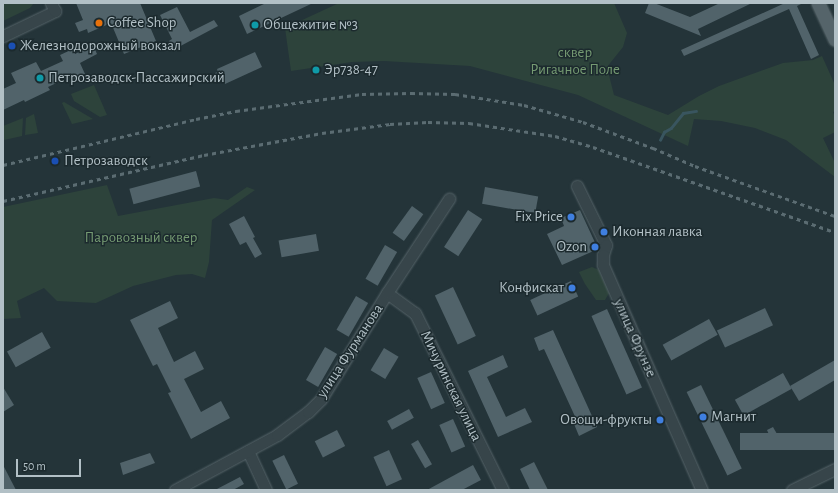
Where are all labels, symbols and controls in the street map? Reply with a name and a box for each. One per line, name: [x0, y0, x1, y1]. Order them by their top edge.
place label: Coffee Shop: [107, 14, 176, 32]
place label: Общежитие №3: [263, 16, 358, 34]
marker: Coffee Shop: [94, 18, 104, 28]
marker: Общежитие №3: [250, 20, 260, 30]
place label: Железнодорожный вокзал: [20, 37, 181, 55]
marker: Железнодорожный вокзал: [7, 41, 17, 51]
park label: сквер Ригачное Поле: [530, 43, 620, 78]
place label: Эр738-47: [324, 61, 378, 79]
marker: Эр738-47: [311, 65, 321, 75]
place label: Петрозаводск-Пассажирский: [48, 69, 225, 87]
marker: Петрозаводск-Пассажирский: [35, 73, 45, 83]
place label: Петрозаводск: [64, 152, 148, 170]
marker: Петрозаводск: [49, 155, 61, 167]
place label: Fix Price: [515, 208, 563, 226]
marker: Fix Price: [566, 212, 576, 222]
place label: Иконная лавка: [612, 223, 702, 241]
marker: Иконная лавка: [599, 227, 609, 237]
park label: Паровозный сквер: [85, 229, 197, 247]
place label: Ozon: [557, 238, 587, 256]
marker: Ozon: [590, 242, 600, 252]
place label: Конфискат: [499, 279, 564, 297]
marker: Конфискат: [567, 283, 577, 293]
street label: улица Фрунзе: [610, 296, 660, 380]
street label: улица Фурманова: [313, 301, 387, 401]
street label: Мичуринская улица: [416, 328, 486, 444]
place label: Магнит: [711, 408, 756, 426]
place label: Овощи-фрукты: [560, 411, 652, 429]
marker: Магнит: [698, 412, 708, 422]
marker: Овощи-фрукты: [655, 415, 665, 425]
scale bar: [18, 451, 83, 477]
text: 50 m: [23, 460, 46, 472]

